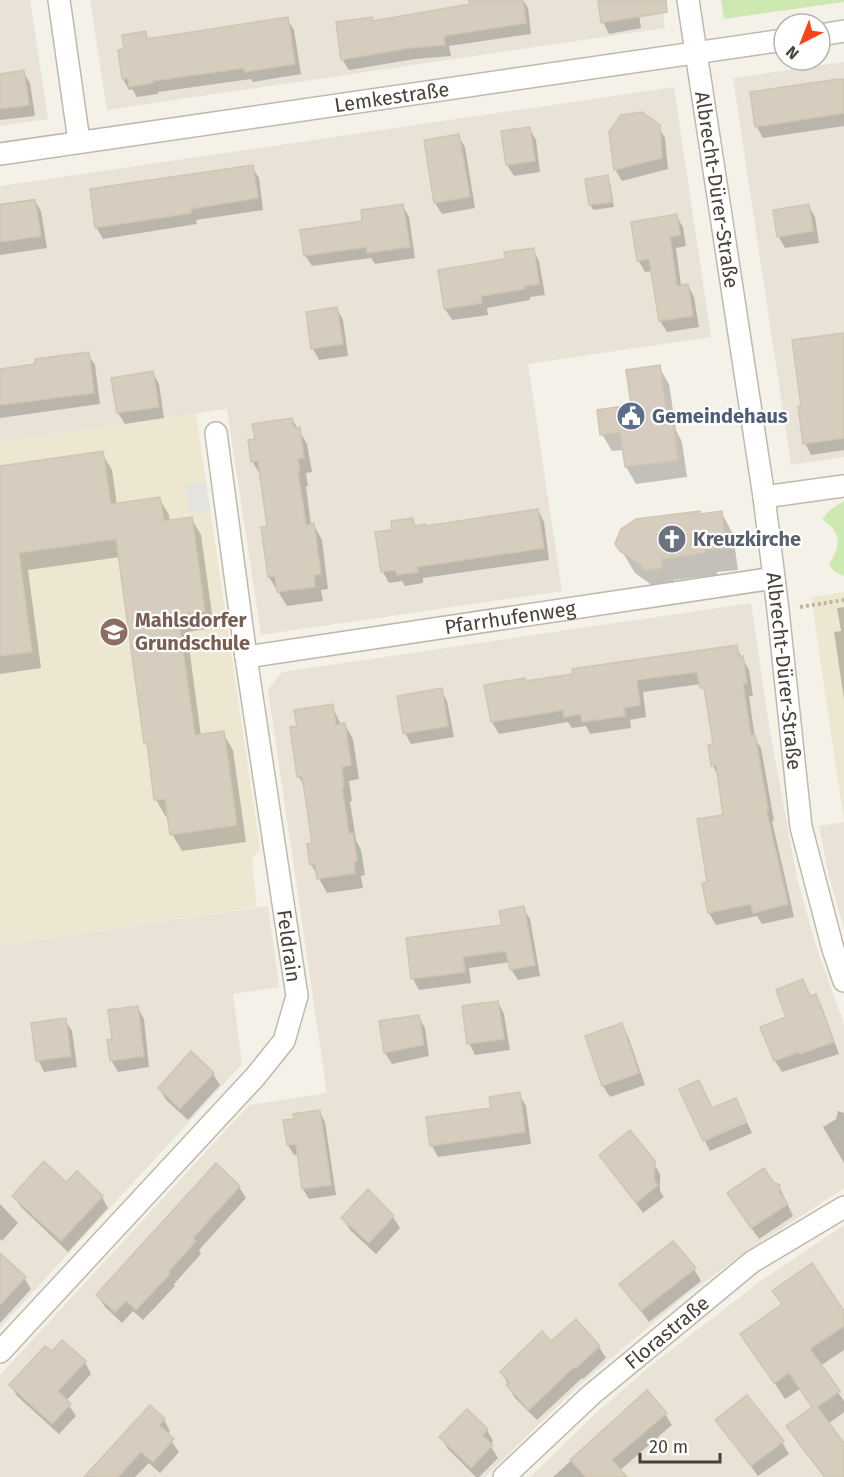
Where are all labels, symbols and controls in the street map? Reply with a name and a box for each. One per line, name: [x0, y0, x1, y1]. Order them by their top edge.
north arrow: [772, 12, 832, 72]
text: N: [782, 42, 803, 63]
street label: Lemkestraße: [333, 77, 451, 117]
street label: Albrecht-Dürer-Straße: [690, 90, 744, 290]
public building icon: Gemeindehaus: [615, 400, 647, 432]
place label: Gemeindehaus: [652, 404, 788, 428]
church icon: Kreuzkirche: [656, 523, 688, 555]
place label: Kreuzkirche: [693, 527, 801, 551]
street label: Albrecht-Dürer-Straße: [761, 571, 807, 771]
street label: Pfarrhufenweg: [443, 596, 578, 639]
place label: Mahlsdorfer Grundschule: [135, 608, 250, 655]
school or university icon: Mahlsdorfer Grundschule: [98, 616, 130, 648]
street label: Feldrain: [272, 908, 306, 984]
street label: Florastraße: [620, 1291, 714, 1374]
scale bar: [640, 1426, 720, 1464]
text: 20 m: [649, 1436, 688, 1458]

